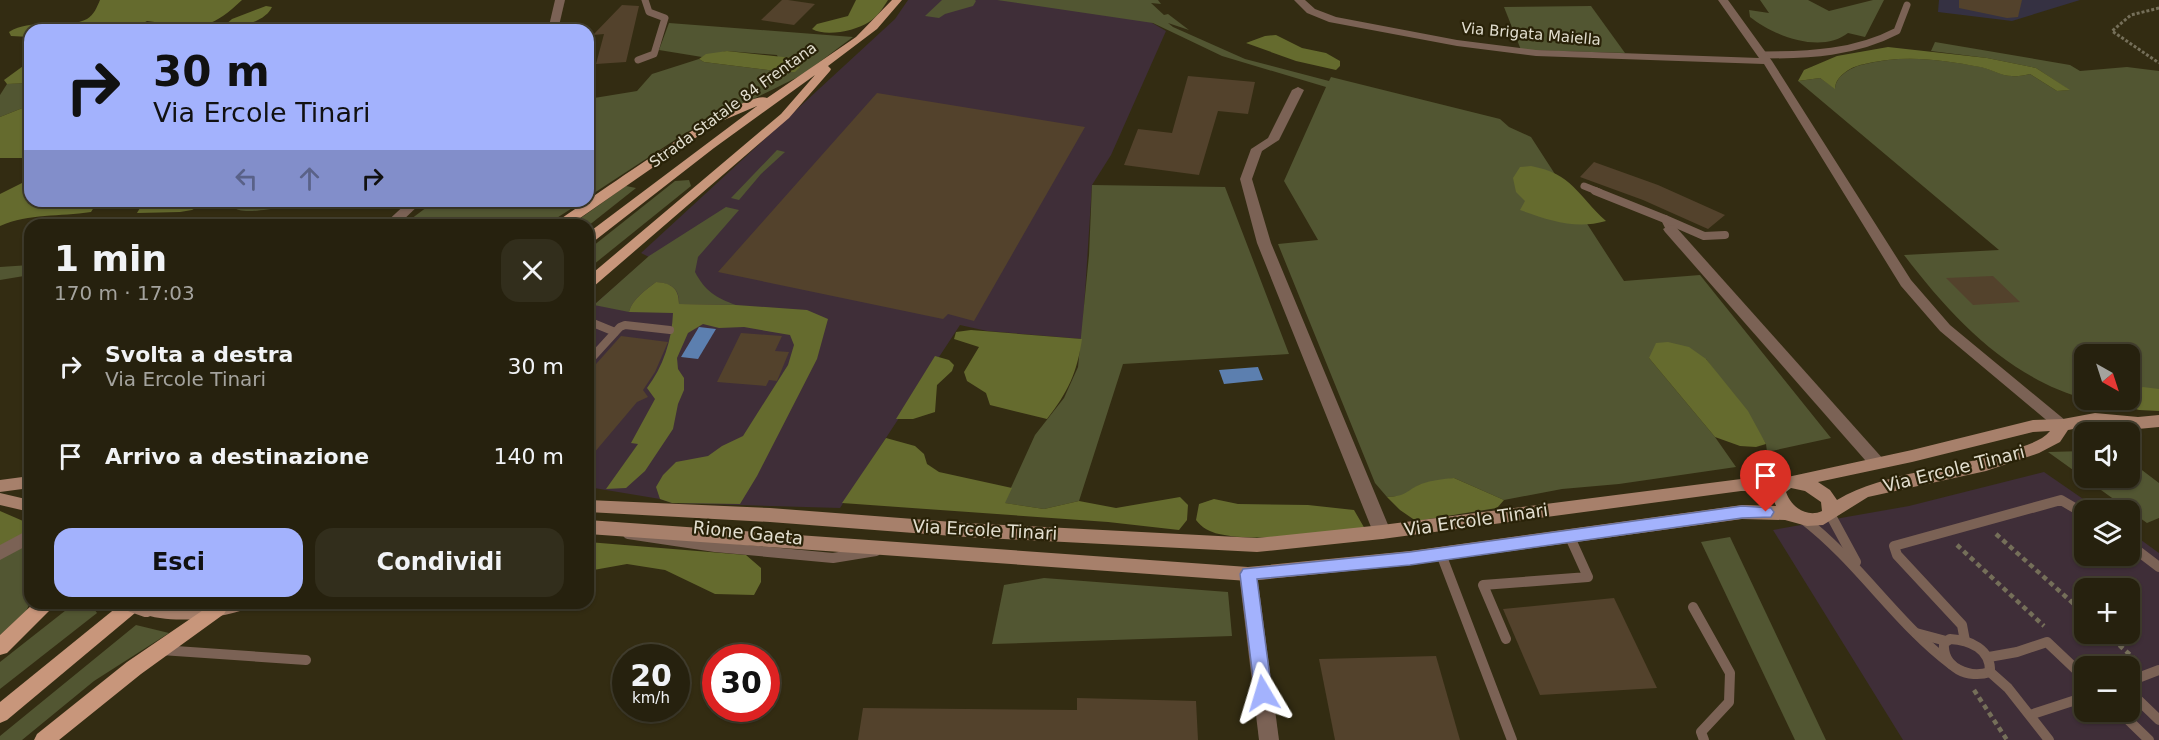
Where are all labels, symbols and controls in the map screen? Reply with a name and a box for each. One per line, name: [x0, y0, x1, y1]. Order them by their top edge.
street label: Via Brigata Maiella: [1460, 19, 1602, 49]
street label: Strada Statale 84 Frentana: [646, 38, 820, 172]
text: 30 m: [153, 47, 270, 96]
icon: right: [54, 48, 132, 126]
text: Via Ercole Tinari: [153, 97, 371, 128]
icon: left: [230, 162, 263, 195]
icon: ahead: [293, 162, 326, 195]
icon: right: [356, 162, 389, 195]
text: 1 min: [54, 238, 167, 279]
button: close: [501, 239, 564, 302]
text: 170 m · 17:03: [54, 281, 195, 305]
text: Svolta a destra: [105, 342, 293, 367]
north arrow: [2074, 344, 2140, 410]
map controls: [2074, 344, 2140, 722]
icon: right: [54, 350, 87, 383]
text: 30 m: [508, 354, 564, 379]
text: Via Ercole Tinari: [105, 367, 266, 391]
button: sound: [2074, 422, 2140, 488]
icon: arrive: [54, 440, 87, 473]
street label: Via Ercole Tinari: [1881, 441, 2027, 496]
text: Arrivo a destinazione: [105, 444, 369, 469]
text: 140 m: [494, 444, 564, 469]
pin: [1740, 450, 1791, 512]
icon: arrive: [1749, 459, 1782, 492]
street label: Via Ercole Tinari: [1403, 499, 1549, 540]
button: layers: [2074, 500, 2140, 566]
street label: Via Ercole Tinari: [912, 515, 1058, 544]
street label: Rione Gaeta: [692, 516, 804, 549]
button: Esci: [54, 528, 303, 597]
button: Condividi: [315, 528, 564, 597]
button: +: [2074, 578, 2140, 644]
speed limit sign: 30: [702, 644, 780, 722]
button: −: [2074, 656, 2140, 722]
text: 20: [630, 658, 672, 693]
position arrow: [1231, 661, 1295, 725]
text: km/h: [632, 689, 670, 707]

